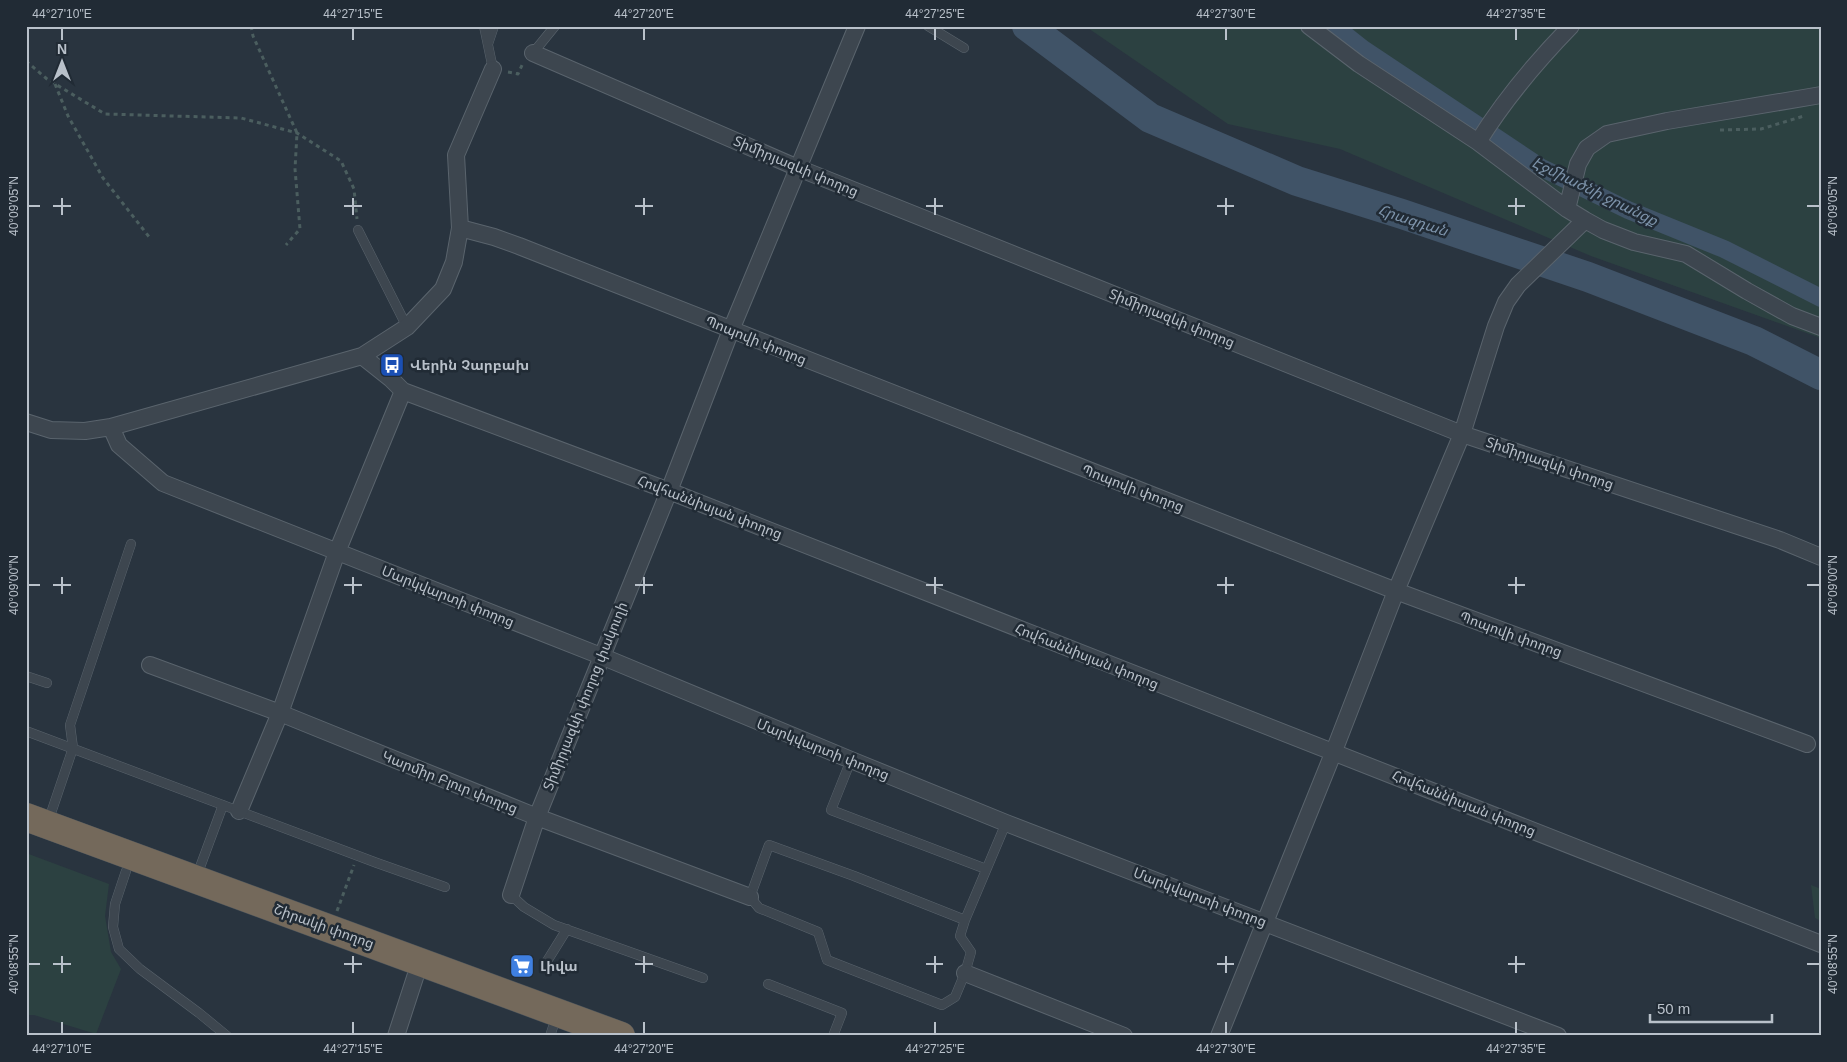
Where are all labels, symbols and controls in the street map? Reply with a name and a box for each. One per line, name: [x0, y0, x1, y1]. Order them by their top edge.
text: 44°27'10"E: [32, 7, 92, 21]
text: 44°27'15"E: [323, 7, 383, 21]
text: 44°27'20"E: [614, 7, 674, 21]
text: 44°27'25"E: [905, 7, 965, 21]
text: 44°27'30"E: [1196, 7, 1256, 21]
text: 44°27'35"E: [1486, 7, 1546, 21]
north arrow: [38, 38, 88, 88]
text: N: [57, 41, 67, 57]
street label: Տիմիրյազևի փողոց: [731, 132, 861, 200]
water label: Էջմիածնի ջրանցք: [1529, 153, 1661, 230]
text: 40°09'05"N: [7, 176, 21, 236]
text: 40°09'05"N: [1826, 176, 1840, 236]
water label: Հրազդան: [1376, 201, 1451, 240]
street label: Տիմիրյազևի փողոց: [1107, 285, 1237, 351]
street label: Պոպովի փողոց: [703, 312, 809, 368]
bus stop icon: Վերին Չարբախ: [379, 352, 405, 378]
place label: Վերին Չարբախ: [410, 357, 529, 373]
street label: Տիմիրյազևի փողոց: [1484, 434, 1616, 492]
street label: Պոպովի փողոց: [1080, 461, 1186, 515]
street label: Հովհաննիսյան փողոց: [636, 472, 784, 542]
text: 40°09'00"N: [7, 555, 21, 615]
text: 40°09'00"N: [1826, 555, 1840, 615]
street label: Մարկվարտի փողոց: [379, 562, 517, 630]
street label: Տիմիրյազևի փողոց փակուղի: [540, 599, 630, 793]
street label: Պոպովի փողոց: [1458, 608, 1564, 660]
street label: Հովհաննիսյան փողոց: [1013, 620, 1161, 692]
street label: Մարկվարտի փողոց: [754, 715, 892, 783]
street label: Կարմիր Բլուր փողոց: [380, 747, 520, 817]
street label: Հովհաննիսյան փողոց: [1390, 767, 1538, 839]
street label: Մարկվարտի փողոց: [1131, 864, 1269, 930]
street label: Շիրակի փողոց: [272, 900, 376, 952]
text: 40°08'55"N: [7, 934, 21, 994]
text: 40°08'55"N: [1826, 934, 1840, 994]
supermarket icon: Լիվա: [509, 953, 535, 979]
place label: Լիվա: [540, 958, 578, 974]
scale bar: [1650, 992, 1772, 1024]
text: 50 m: [1657, 1000, 1690, 1017]
text: 44°27'10"E: [32, 1042, 92, 1056]
text: 44°27'15"E: [323, 1042, 383, 1056]
text: 44°27'20"E: [614, 1042, 674, 1056]
text: 44°27'25"E: [905, 1042, 965, 1056]
text: 44°27'30"E: [1196, 1042, 1256, 1056]
text: 44°27'35"E: [1486, 1042, 1546, 1056]

